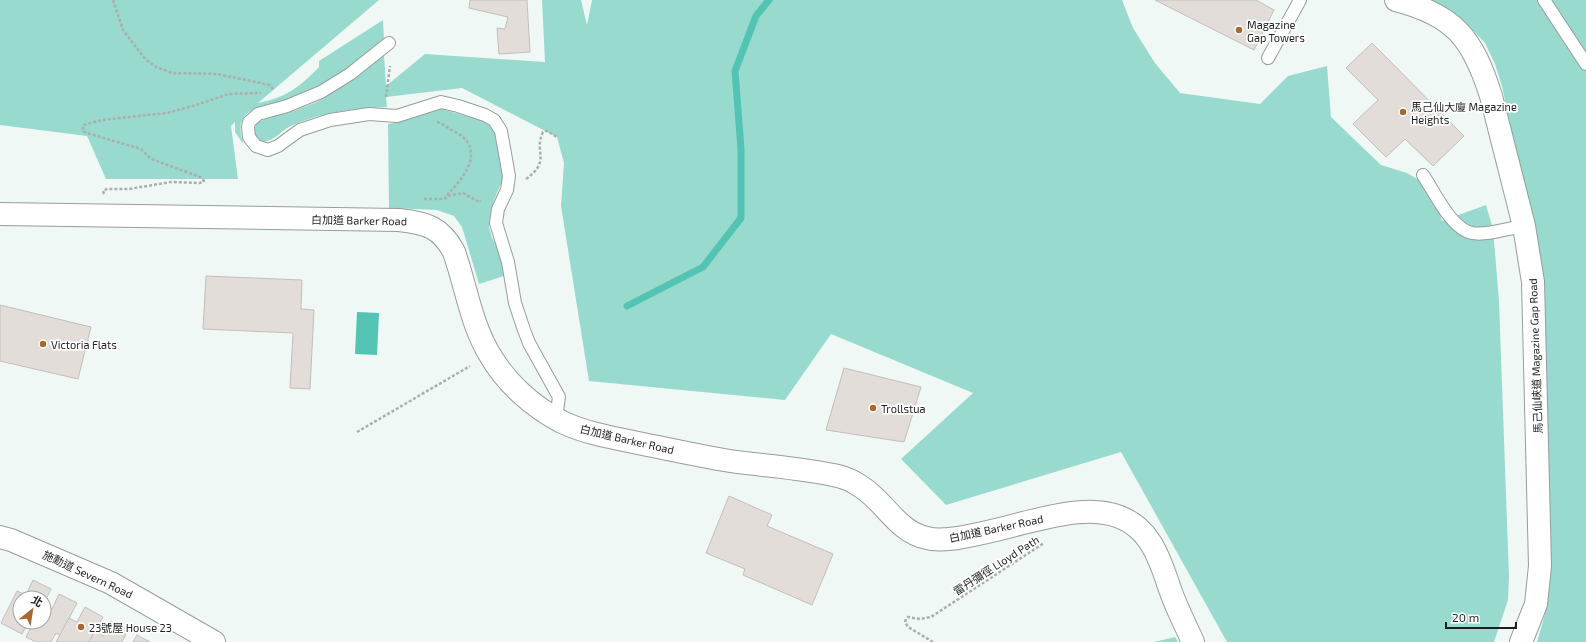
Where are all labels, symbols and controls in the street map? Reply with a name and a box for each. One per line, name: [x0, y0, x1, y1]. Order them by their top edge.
place label: Magazine Gap Towers: [1247, 18, 1305, 44]
marker: Magazine Gap Towers: [1234, 25, 1244, 35]
place label: 馬己仙大廈 Magazine Heights: [1411, 100, 1517, 126]
marker: 馬己仙大廈 Magazine Heights: [1398, 107, 1408, 117]
street label: 白加道 Barker Road: [311, 213, 407, 227]
street label: 馬己仙峽道 Magazine Gap Road: [1526, 278, 1544, 434]
place label: Victoria Flats: [51, 338, 117, 351]
marker: Victoria Flats: [38, 339, 48, 349]
place label: Trollstua: [881, 402, 926, 415]
marker: Trollstua: [868, 403, 878, 413]
street label: 白加道 Barker Road: [579, 422, 675, 456]
street label: 白加道 Barker Road: [948, 512, 1044, 544]
street label: 雷丹彌徑 Lloyd Path: [951, 533, 1041, 597]
street label: 施勳道 Severn Road: [41, 547, 135, 601]
north arrow: [12, 590, 52, 630]
text: 北: [29, 593, 45, 609]
scale bar: [1446, 604, 1516, 630]
text: 20 m: [1452, 610, 1479, 624]
place label: 23號屋 House 23: [89, 621, 172, 634]
marker: 23號屋 House 23: [76, 622, 86, 632]

